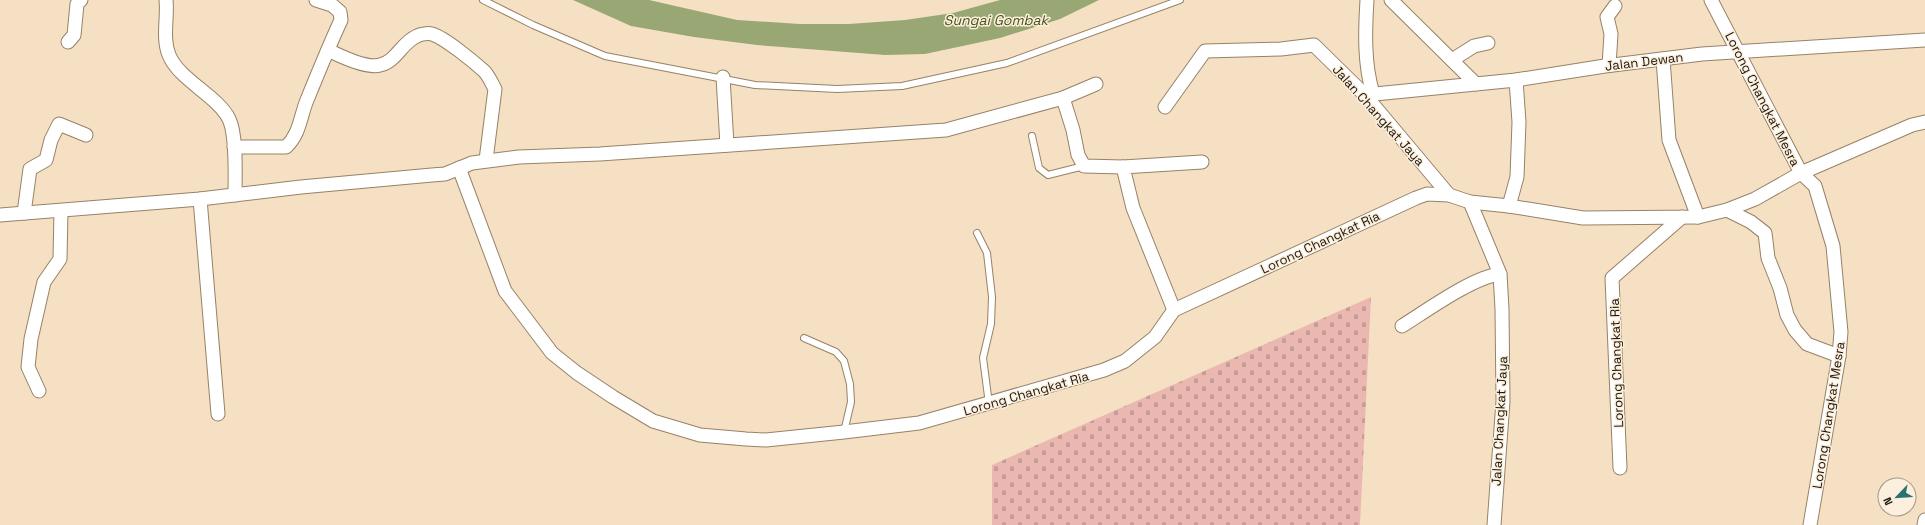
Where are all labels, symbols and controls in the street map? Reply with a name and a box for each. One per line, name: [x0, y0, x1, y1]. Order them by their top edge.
water label: Sungai Gombak: [944, 11, 1050, 29]
street label: Lorong Changkat Mesra: [1721, 29, 1804, 170]
street label: Jalan Dewan: [1604, 48, 1684, 75]
street label: Jalan Changkat Jaya: [1329, 61, 1429, 170]
street label: Lorong Changkat Ria: [1258, 207, 1383, 278]
street label: Lorong Changkat Ria: [1606, 297, 1627, 428]
street label: Lorong Changkat Mesra: [1808, 340, 1849, 490]
street label: Jalan Changkat Jaya: [1488, 355, 1511, 487]
street label: Lorong Changkat Ria: [961, 367, 1091, 420]
north arrow: [1877, 477, 1917, 517]
text: N: [1880, 495, 1896, 508]

